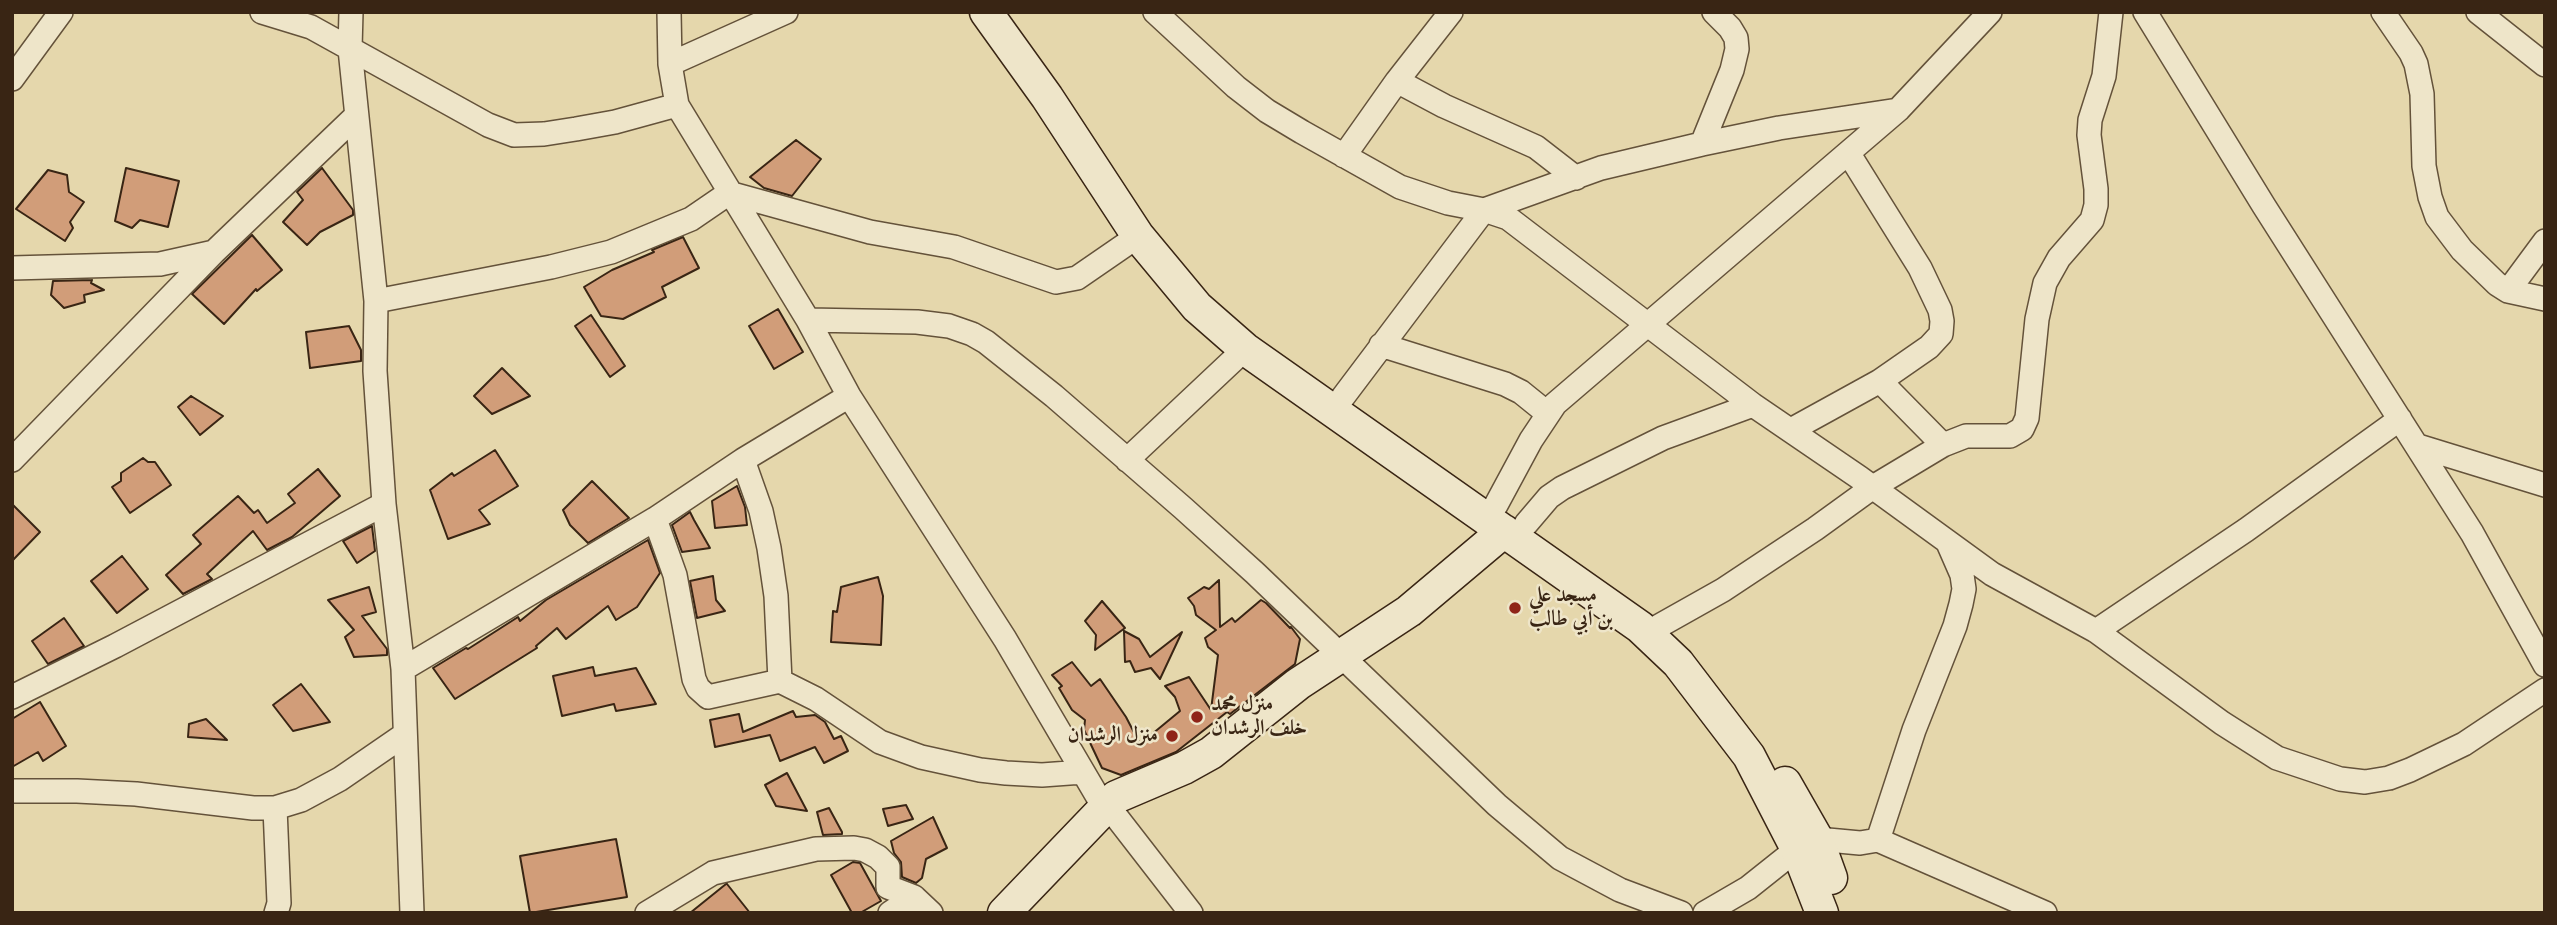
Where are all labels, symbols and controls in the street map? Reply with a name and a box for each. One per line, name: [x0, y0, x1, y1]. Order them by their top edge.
place label: مسجد علي بن أبي طالب: [1529, 583, 1613, 633]
marker: مسجد علي بن أبي طالب: [1507, 600, 1523, 616]
place label: منزل محمد خلف الرشدان: [1211, 692, 1307, 742]
marker: منزل محمد خلف الرشدان: [1189, 709, 1205, 725]
place label: منزل الرشدان: [1068, 723, 1158, 749]
marker: منزل الرشدان: [1164, 728, 1180, 744]

